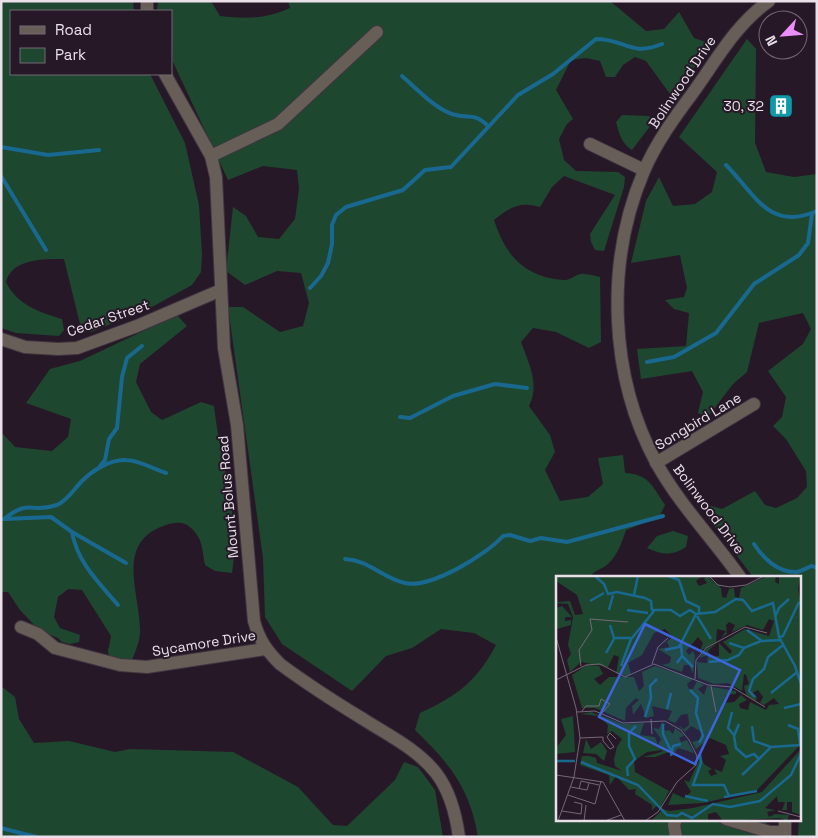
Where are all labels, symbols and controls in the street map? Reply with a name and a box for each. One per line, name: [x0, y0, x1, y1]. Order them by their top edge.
legend: [10, 10, 172, 75]
north arrow: [758, 10, 808, 60]
text: Road: [55, 20, 92, 39]
street label: Bolinwood Drive: [644, 32, 720, 132]
text: N: [761, 33, 781, 49]
text: Park: [55, 45, 86, 64]
building icon: 30, 32: [768, 93, 794, 119]
place label: 30, 32: [723, 97, 764, 115]
street label: Cedar Street: [64, 295, 152, 341]
street label: Songbird Lane: [652, 388, 744, 454]
street label: Mount Bolus Road: [214, 435, 242, 559]
street label: Bolinwood Drive: [669, 461, 749, 557]
inset map: [556, 576, 800, 820]
street label: Sycamore Drive: [151, 626, 257, 660]

